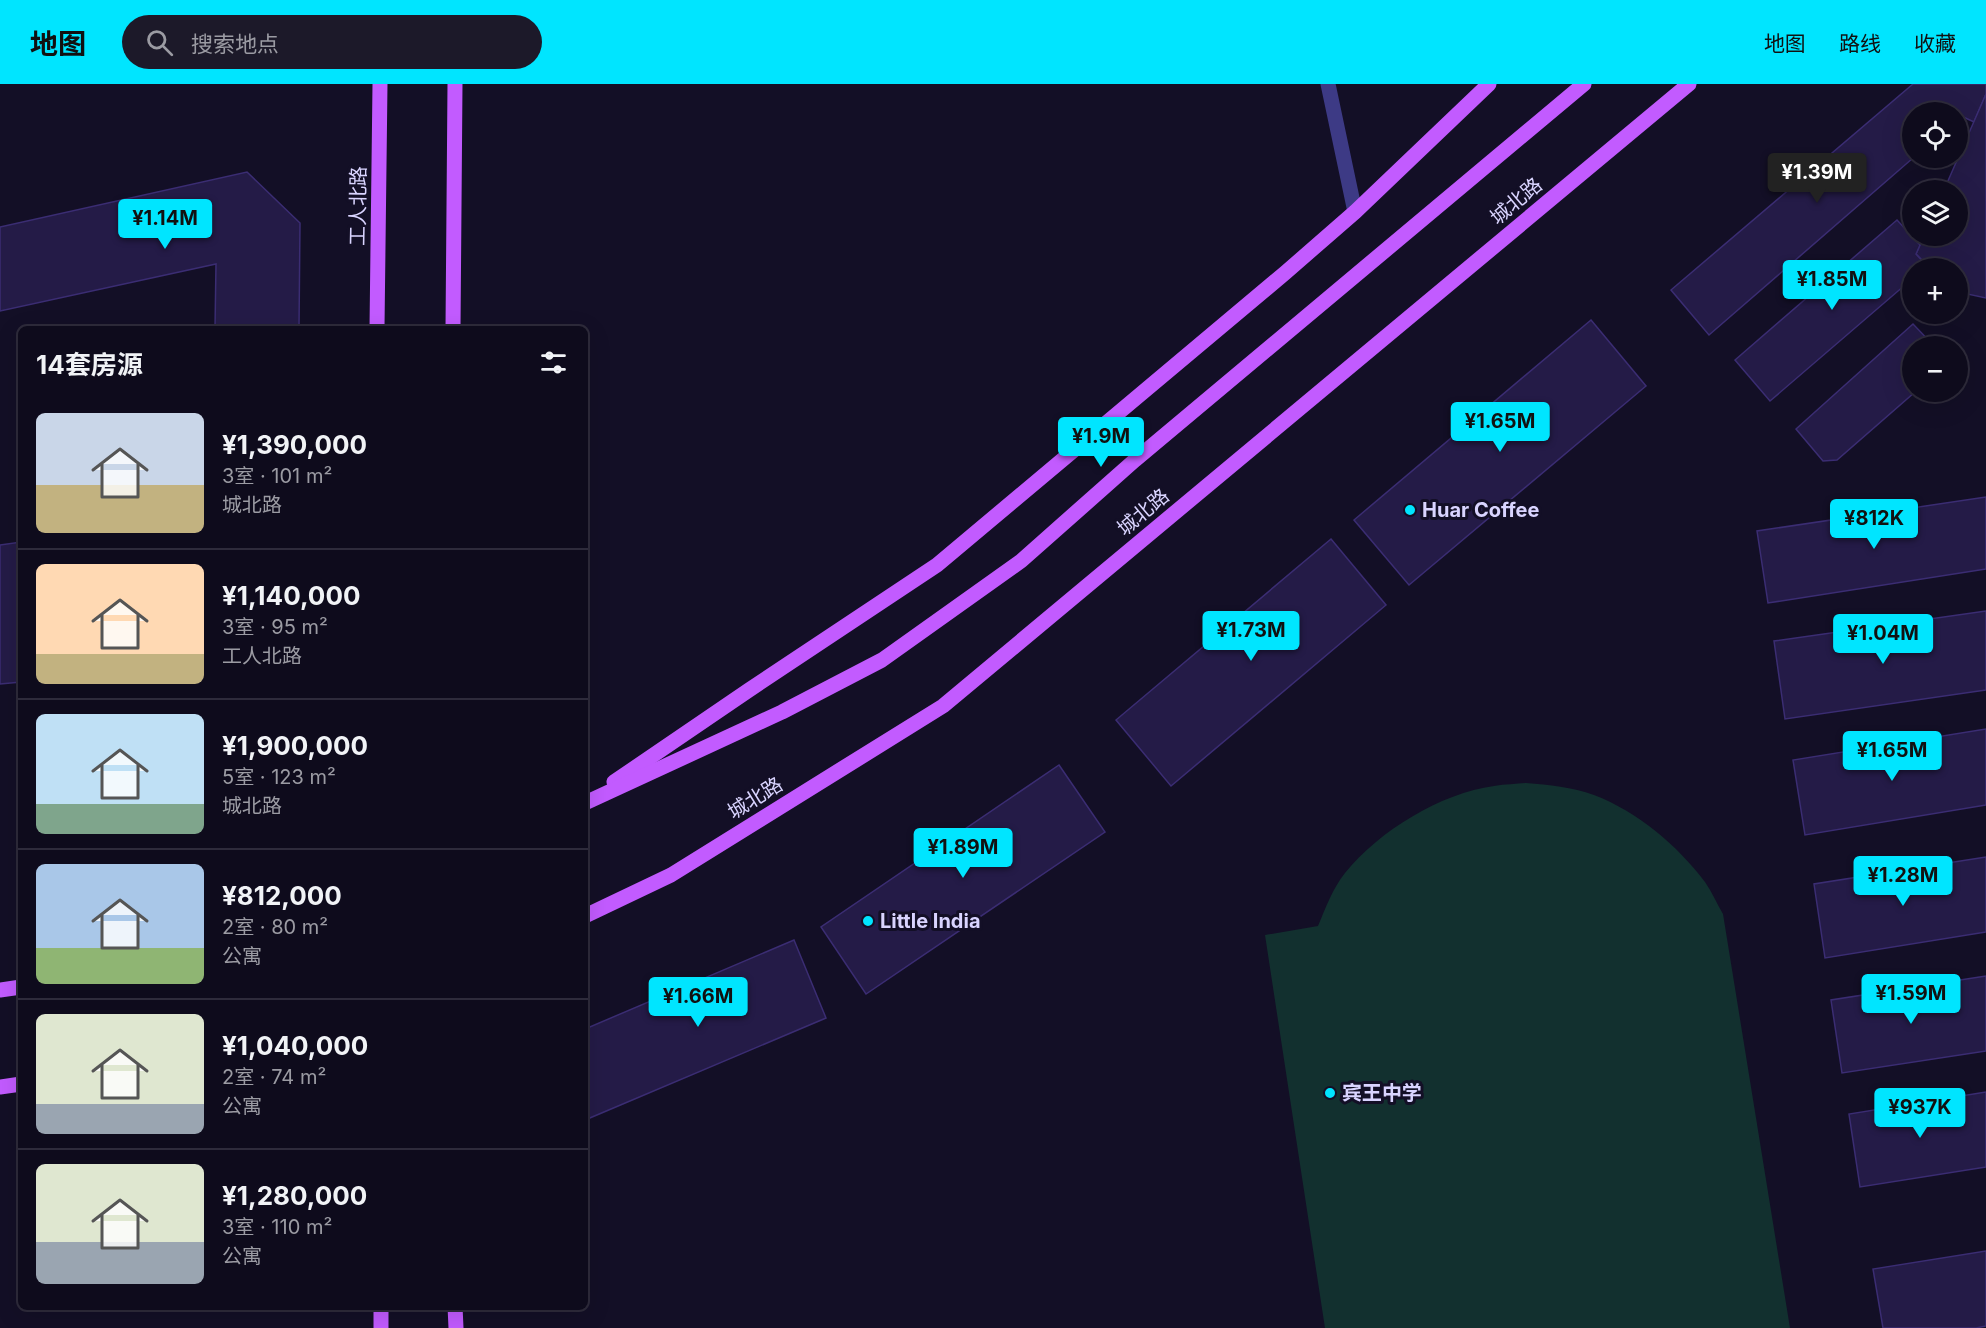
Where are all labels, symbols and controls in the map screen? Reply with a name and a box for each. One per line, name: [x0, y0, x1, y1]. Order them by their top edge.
search box: [122, 15, 542, 69]
icon: search: [143, 26, 176, 59]
text: 地图: [30, 27, 86, 61]
text: 搜索地点: [191, 31, 279, 57]
text: 地图: [1764, 31, 1806, 56]
text: 路线: [1839, 31, 1881, 56]
text: 收藏: [1914, 31, 1956, 56]
map controls: [1902, 102, 1968, 402]
button: locate: [1902, 102, 1968, 168]
pin: ¥1.39M: [1768, 153, 1866, 204]
text: ¥1.39M: [1782, 160, 1852, 184]
street label: 工人北路: [345, 166, 371, 246]
street label: 城北路: [1485, 173, 1547, 229]
button: layers: [1902, 180, 1968, 246]
pin: ¥1.14M: [116, 199, 214, 250]
text: ¥1.14M: [132, 206, 198, 230]
button: +: [1902, 258, 1968, 324]
pin: ¥1.85M: [1783, 260, 1881, 311]
text: ¥1.85M: [1797, 267, 1867, 291]
button: −: [1902, 336, 1968, 402]
icon: filters: [537, 346, 570, 379]
text: 14套房源: [36, 349, 143, 380]
pin: ¥1.65M: [1451, 402, 1549, 453]
text: ¥1.65M: [1465, 409, 1535, 433]
pin: ¥1.9M: [1059, 417, 1143, 468]
text: ¥1.9M: [1072, 424, 1130, 448]
text: ¥1,390,000: [222, 429, 367, 460]
icon: home: [84, 437, 156, 509]
text: 3室 · 101 m²: [222, 464, 332, 488]
street label: 城北路: [1112, 484, 1174, 540]
text: 城北路: [222, 493, 282, 517]
place label: Huar Coffee: [1422, 498, 1540, 522]
pin: ¥812K: [1832, 499, 1916, 550]
marker: Huar Coffee: [1403, 503, 1417, 517]
text: ¥812K: [1844, 506, 1904, 530]
text: ¥1,140,000: [222, 580, 360, 611]
icon: home: [84, 588, 156, 660]
pin: ¥1.73M: [1202, 611, 1300, 662]
pin: ¥1.04M: [1834, 614, 1932, 665]
text: 3室 · 95 m²: [222, 615, 328, 639]
text: ¥1.73M: [1216, 618, 1286, 642]
text: ¥1.04M: [1847, 621, 1919, 645]
text: 工人北路: [222, 644, 302, 668]
text: ¥1,900,000: [222, 730, 368, 761]
pin: ¥1.65M: [1843, 731, 1941, 782]
icon: home: [84, 738, 156, 810]
text: ¥1.65M: [1857, 738, 1927, 762]
text: 5室 · 123 m²: [222, 765, 336, 789]
street label: 城北路: [723, 772, 787, 824]
text: 城北路: [222, 794, 282, 818]
pin: ¥1.89M: [914, 828, 1012, 879]
text: ¥1.89M: [928, 835, 998, 859]
pin: ¥1.28M: [1854, 856, 1952, 907]
text: ¥1.28M: [1868, 863, 1938, 887]
text: ¥812,000: [222, 880, 342, 911]
icon: home: [84, 888, 156, 960]
place label: Little India: [880, 909, 981, 933]
marker: Little India: [861, 914, 875, 928]
text: 2室 · 80 m²: [222, 915, 328, 939]
text: 公寓: [222, 944, 262, 968]
pin: ¥1.59M: [1862, 974, 1960, 1025]
pin: ¥1.66M: [649, 977, 747, 1028]
text: ¥1.59M: [1876, 981, 1947, 1005]
text: ¥1.66M: [663, 984, 733, 1008]
text: ¥1,040,000: [222, 1030, 368, 1061]
icon: home: [84, 1038, 156, 1110]
text: 2室 · 74 m²: [222, 1065, 326, 1089]
place label: 宾王中学: [1342, 1081, 1422, 1105]
marker: 宾王中学: [1323, 1086, 1337, 1100]
pin: ¥937K: [1878, 1088, 1962, 1139]
text: 公寓: [222, 1094, 262, 1118]
text: ¥937K: [1888, 1095, 1952, 1119]
text: ¥1,280,000: [222, 1180, 367, 1211]
icon: home: [84, 1188, 156, 1260]
text: 3室 · 110 m²: [222, 1215, 332, 1239]
text: 公寓: [222, 1244, 262, 1268]

